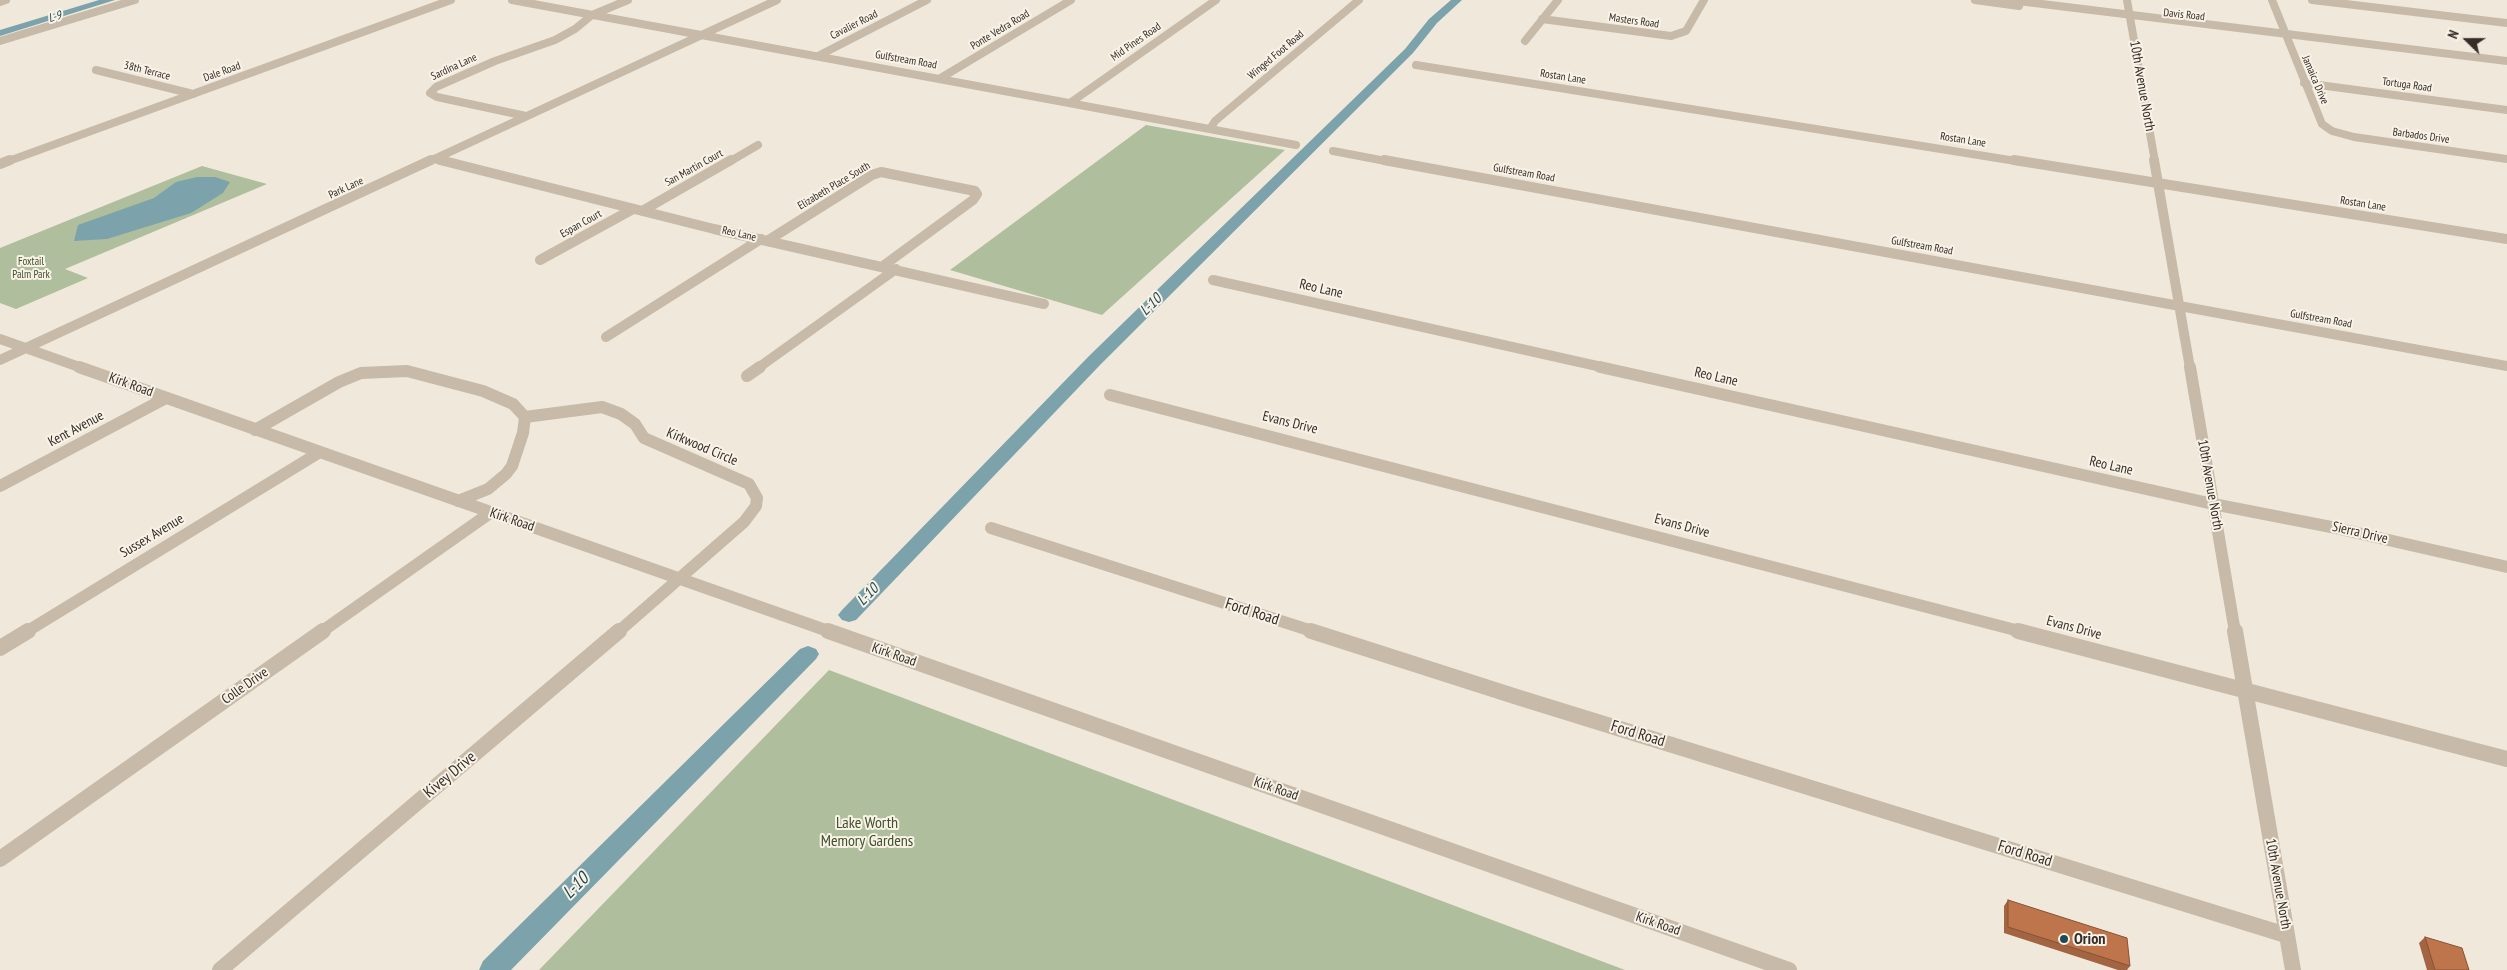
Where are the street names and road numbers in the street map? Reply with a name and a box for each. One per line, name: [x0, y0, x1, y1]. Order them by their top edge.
street label: Davis Road: [2163, 6, 2205, 24]
street label: Cavalier Road: [828, 7, 880, 43]
street label: Ponte Vedra Road: [968, 7, 1032, 53]
street label: Masters Road: [1608, 11, 1660, 31]
street label: Mid Pines Road: [1108, 20, 1164, 64]
street label: Winged Foot Road: [1245, 28, 1307, 82]
street label: 10th Avenue North: [2126, 39, 2158, 133]
street label: Gulfstream Road: [874, 48, 938, 72]
street label: Sardina Lane: [429, 51, 479, 83]
street label: Jamaica Drive: [2299, 54, 2331, 106]
street label: 38th Terrace: [123, 59, 171, 83]
street label: Dale Road: [202, 59, 242, 85]
street label: Rostan Lane: [1539, 67, 1587, 87]
street label: Tortuga Road: [2381, 75, 2433, 95]
street label: Barbados Drive: [2392, 125, 2450, 147]
street label: Rostan Lane: [1939, 130, 1987, 150]
street label: San Martin Court: [663, 147, 725, 189]
street label: Elizabeth Place South: [795, 159, 873, 213]
street label: Gulfstream Road: [1492, 161, 1556, 185]
street label: Park Lane: [327, 174, 365, 202]
street label: Rostan Lane: [2339, 194, 2387, 214]
street label: Espan Court: [558, 207, 604, 241]
street label: Reo Lane: [721, 224, 757, 244]
street label: Gulfstream Road: [1890, 234, 1954, 258]
street label: Reo Lane: [1298, 276, 1344, 302]
street label: Gulfstream Road: [2289, 307, 2353, 331]
street label: Reo Lane: [1693, 364, 1739, 390]
street label: Kirk Road: [106, 369, 156, 401]
street label: Kent Avenue: [45, 407, 107, 451]
street label: Evans Drive: [1261, 408, 1319, 438]
street label: Kirkwood Circle: [664, 424, 740, 470]
street label: 10th Avenue North: [2194, 438, 2226, 532]
street label: Reo Lane: [2088, 453, 2134, 479]
street label: Kirk Road: [487, 505, 537, 535]
street label: Sussex Avenue: [117, 510, 187, 562]
street label: Evans Drive: [1653, 511, 1711, 541]
street label: Sierra Drive: [2331, 518, 2389, 548]
street label: Ford Road: [1223, 594, 1281, 630]
street label: Evans Drive: [2045, 613, 2103, 643]
street label: Kirk Road: [869, 640, 919, 670]
street label: Colle Drive: [219, 664, 271, 708]
street label: Ford Road: [1609, 717, 1667, 751]
street label: Kivey Drive: [420, 748, 480, 802]
street label: Kirk Road: [1251, 774, 1301, 804]
street label: Ford Road: [1996, 837, 2054, 871]
street label: 10th Avenue North: [2262, 837, 2294, 931]
street label: Kirk Road: [1633, 909, 1683, 939]

